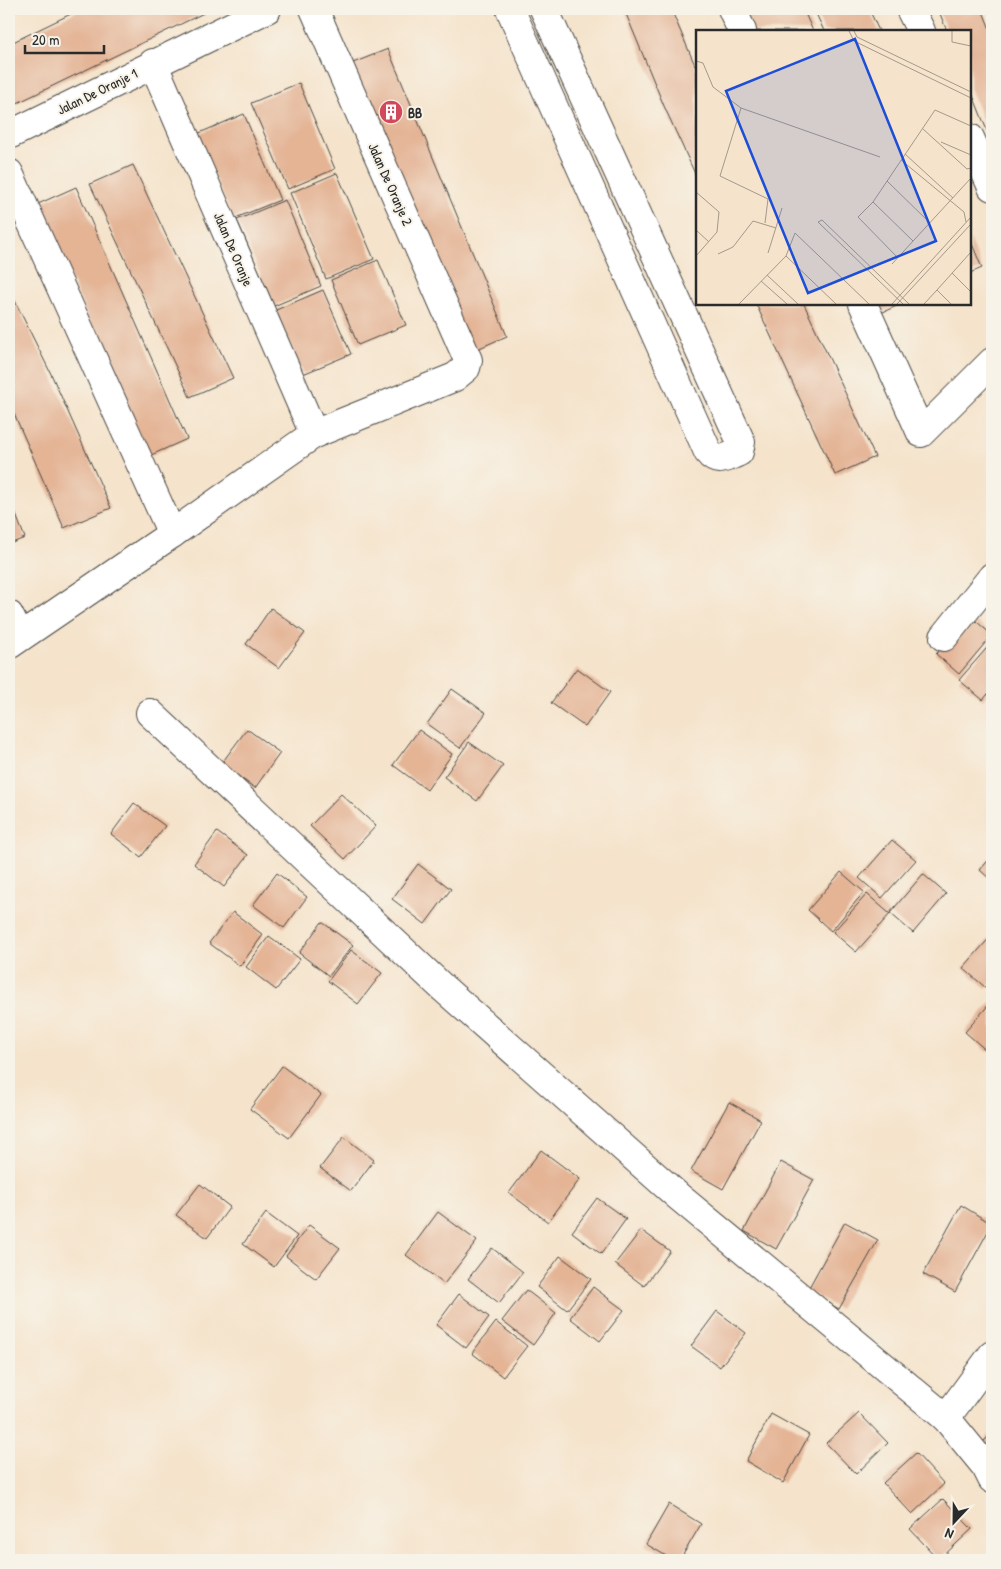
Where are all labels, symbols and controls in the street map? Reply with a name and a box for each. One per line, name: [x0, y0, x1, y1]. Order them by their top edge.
scale bar: [25, 22, 104, 54]
text: 20 m: [32, 29, 59, 50]
inset map: [696, 30, 971, 305]
street label: Jalan De Oranje 1: [54, 63, 141, 120]
building icon: BB: [378, 99, 404, 125]
place label: BB: [408, 103, 422, 122]
street label: Jalan De Oranje 2: [363, 140, 418, 229]
street label: Jalan De Oranje: [209, 209, 258, 290]
north arrow: [928, 1496, 978, 1546]
text: N: [941, 1524, 956, 1545]

